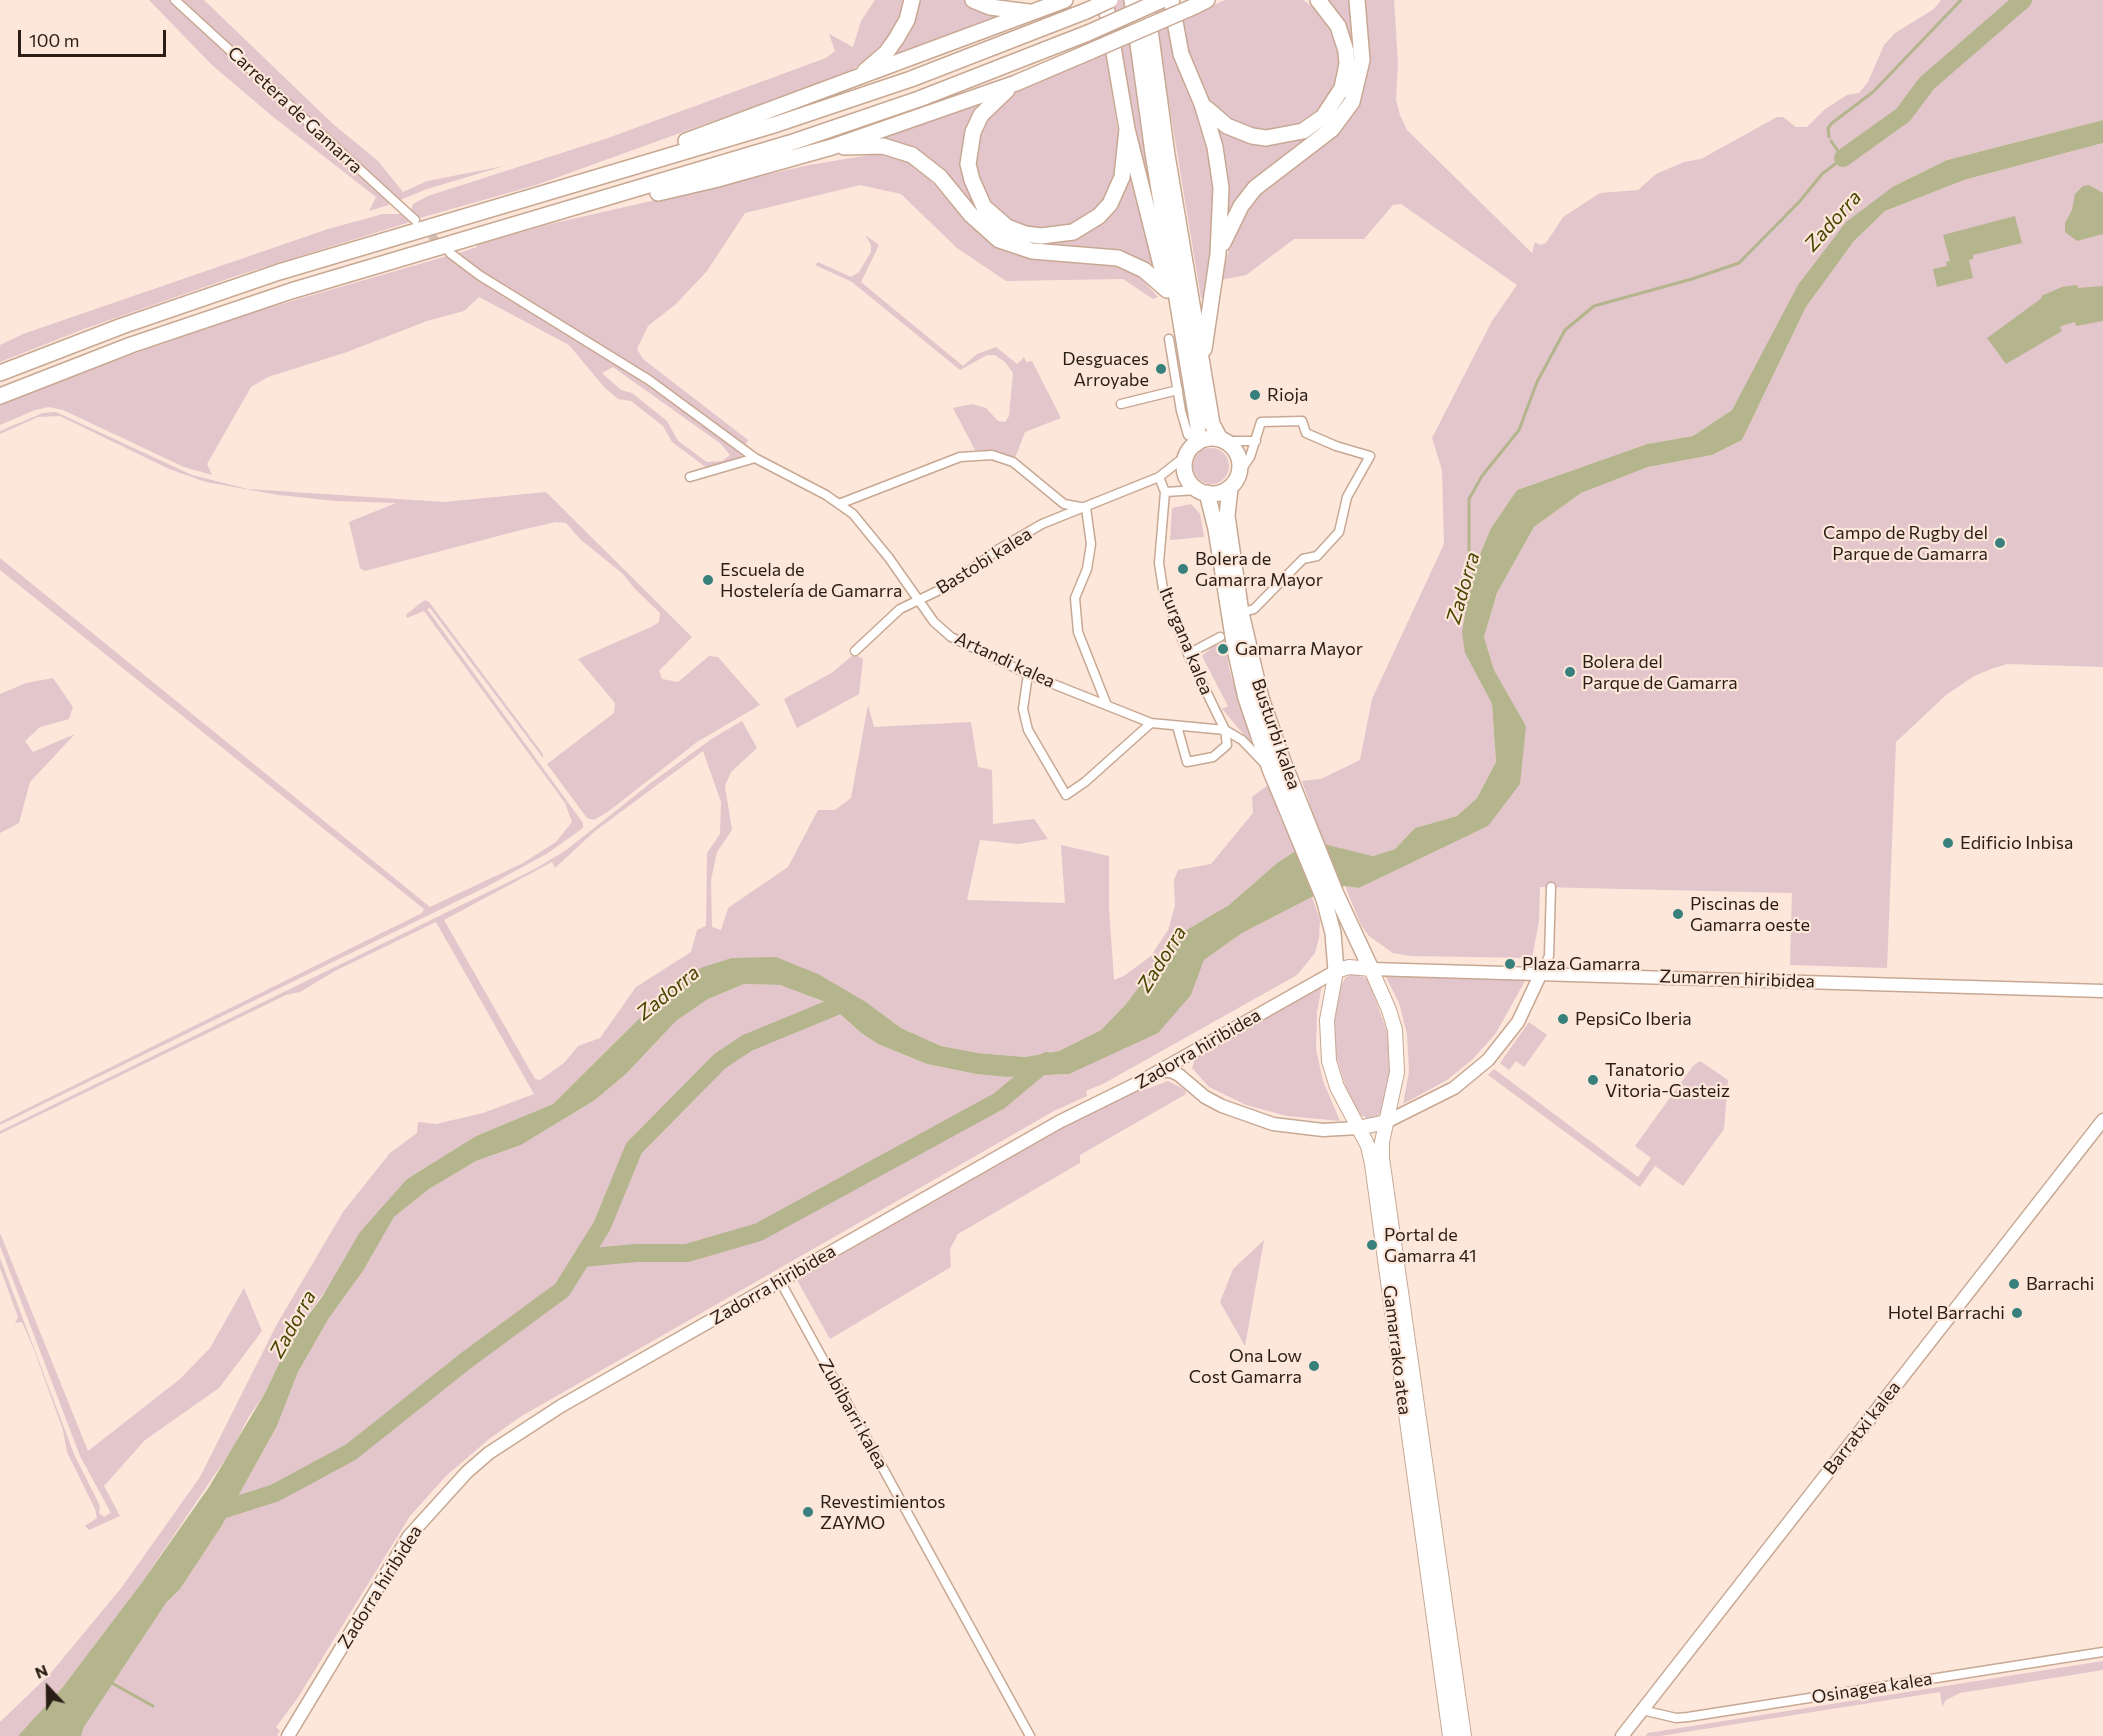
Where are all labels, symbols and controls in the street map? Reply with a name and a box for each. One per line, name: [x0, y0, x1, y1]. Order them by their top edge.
scale bar: [21, 18, 170, 56]
text: 100 m: [29, 29, 79, 51]
street label: Carretera de Gamarra: [223, 42, 367, 178]
water label: Zadorra: [1799, 186, 1867, 256]
place label: Desguaces Arroyabe: [1062, 348, 1149, 391]
marker: Desguaces Arroyabe: [1154, 362, 1168, 376]
place label: Rioja: [1267, 384, 1308, 406]
marker: Rioja: [1248, 388, 1262, 402]
place label: Campo de Rugby del Parque de Gamarra: [1823, 522, 1988, 564]
street label: Bastobi kalea: [932, 523, 1036, 599]
marker: Campo de Rugby del Parque de Gamarra: [1993, 536, 2007, 550]
place label: Bolera de Gamarra Mayor: [1195, 548, 1323, 590]
water label: Zadorra: [1441, 549, 1485, 627]
place label: Escuela de Hostelería de Gamarra: [720, 559, 902, 602]
marker: Bolera de Gamarra Mayor: [1176, 562, 1190, 576]
marker: Escuela de Hostelería de Gamarra: [701, 573, 715, 587]
street label: Iturgana kalea: [1155, 584, 1217, 698]
street label: Artandi kalea: [952, 627, 1058, 693]
place label: Gamarra Mayor: [1235, 638, 1363, 660]
marker: Gamarra Mayor: [1216, 642, 1230, 656]
place label: Bolera del Parque de Gamarra: [1582, 651, 1738, 694]
marker: Bolera del Parque de Gamarra: [1563, 665, 1577, 679]
street label: Busturbi kalea: [1247, 676, 1305, 792]
place label: Edificio Inbisa: [1960, 832, 2073, 854]
marker: Edificio Inbisa: [1941, 836, 1955, 850]
place label: Piscinas de Gamarra oeste: [1690, 893, 1810, 936]
marker: Piscinas de Gamarra oeste: [1671, 907, 1685, 921]
water label: Zadorra: [1132, 921, 1192, 997]
place label: Plaza Gamarra: [1522, 953, 1640, 975]
marker: Plaza Gamarra: [1503, 957, 1517, 971]
water label: Zadorra: [632, 961, 704, 1025]
street label: Zumarren hiribidea: [1659, 965, 1815, 993]
street label: Zadorra hiribidea: [1132, 1004, 1264, 1094]
place label: PepsiCo Iberia: [1575, 1008, 1692, 1030]
marker: PepsiCo Iberia: [1556, 1012, 1570, 1026]
place label: Tanatorio Vitoria-Gasteiz: [1605, 1059, 1730, 1102]
marker: Tanatorio Vitoria-Gasteiz: [1586, 1073, 1600, 1087]
place label: Portal de Gamarra 41: [1384, 1224, 1477, 1266]
marker: Portal de Gamarra 41: [1365, 1238, 1379, 1252]
street label: Zadorra hiribidea: [707, 1240, 839, 1330]
place label: Barrachi: [2026, 1273, 2094, 1295]
marker: Barrachi: [2007, 1277, 2021, 1291]
street label: Gamarrako atea: [1378, 1284, 1416, 1416]
water label: Zadorra: [265, 1286, 321, 1362]
place label: Hotel Barrachi: [1888, 1302, 2005, 1324]
marker: Hotel Barrachi: [2010, 1306, 2024, 1320]
place label: Ona Low Cost Gamarra: [1189, 1345, 1302, 1388]
street label: Zubibarri kalea: [814, 1355, 892, 1473]
marker: Ona Low Cost Gamarra: [1307, 1359, 1321, 1373]
street label: Barratxi kalea: [1819, 1377, 1905, 1479]
place label: Revestimientos ZAYMO: [820, 1491, 945, 1534]
marker: Revestimientos ZAYMO: [801, 1505, 815, 1519]
street label: Zadorra hiribidea: [333, 1521, 427, 1653]
north arrow: [18, 1658, 78, 1718]
text: N: [32, 1660, 50, 1682]
street label: Osinagea kalea: [1810, 1668, 1934, 1708]

